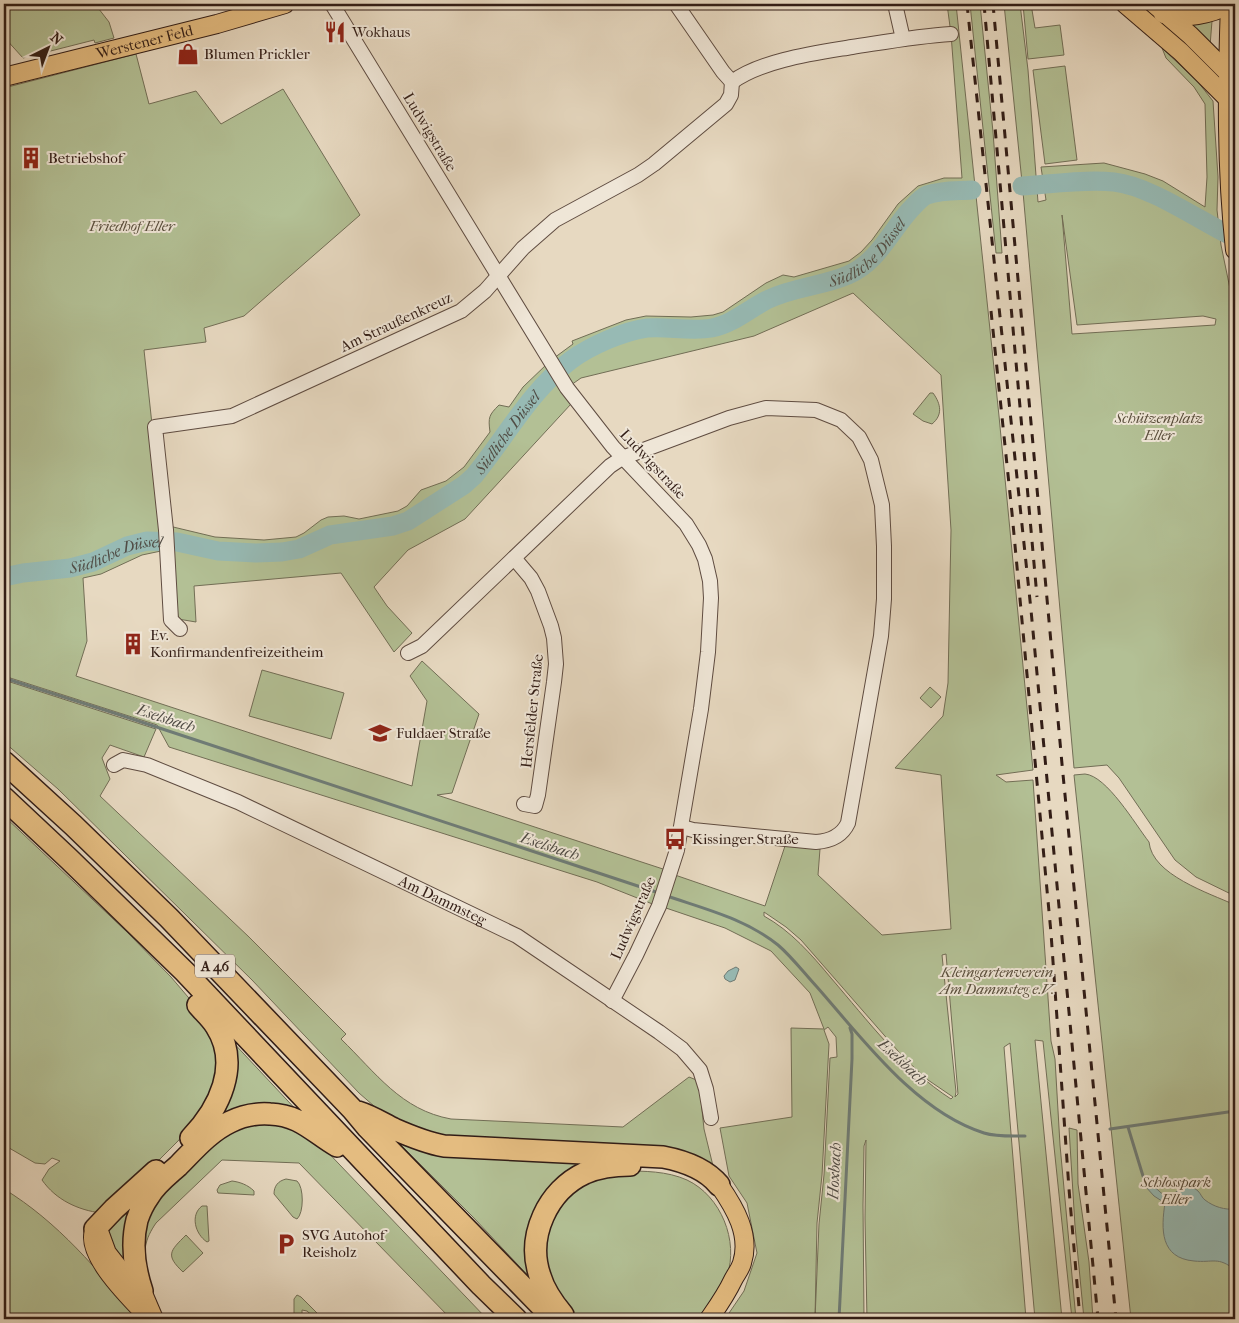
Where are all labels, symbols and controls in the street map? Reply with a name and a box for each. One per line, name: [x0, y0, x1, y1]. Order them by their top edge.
restaurant icon: Wokhaus: [322, 19, 348, 45]
street label: Werstener Feld: [93, 21, 196, 63]
north arrow: [22, 22, 72, 72]
place label: Wokhaus: [351, 23, 411, 41]
text: N: [47, 29, 66, 49]
shop icon: Blumen Prickler: [175, 41, 201, 67]
place label: Blumen Prickler: [204, 45, 311, 63]
street label: Ludwigstraße: [399, 89, 461, 175]
building icon: Betriebshof: [18, 145, 44, 171]
place label: Betriebshof: [48, 149, 126, 167]
water label: Südliche Düssel: [825, 213, 910, 291]
park label: Friedhof Eller: [88, 217, 176, 235]
street label: Am Straußenkreuz: [336, 288, 455, 356]
water label: Südliche Düssel: [469, 386, 545, 478]
park label: Schützenplatz Eller: [1114, 409, 1203, 444]
street label: Ludwigstraße: [616, 425, 690, 503]
water label: Südliche Düssel: [66, 531, 165, 578]
place label: Ev. Konfirmandenfreizeitheim: [150, 626, 324, 661]
building icon: Ev. Konfirmandenfreizeitheim: [120, 631, 146, 657]
street label: Hersfelder Straße: [517, 653, 547, 769]
water label: Eselsbach: [133, 699, 198, 736]
school or university icon: Fuldaer Straße: [367, 720, 393, 746]
place label: Fuldaer Straße: [396, 724, 491, 742]
bus stop icon: Kissinger Straße: [662, 826, 688, 852]
water label: Eselsbach: [517, 827, 582, 864]
place label: Kissinger Straße: [692, 830, 799, 848]
street label: Am Dammsteg: [395, 871, 490, 929]
street label: Ludwigstraße: [607, 873, 660, 962]
road number: A 46: [195, 954, 235, 978]
park label: Kleingartenverein Am Dammsteg e.V.: [938, 963, 1056, 998]
water label: Eselsbach: [874, 1034, 932, 1090]
water label: Hoxbach: [823, 1142, 845, 1201]
park label: Schlosspark Eller: [1140, 1173, 1211, 1208]
place label: SVG Autohof Reisholz: [302, 1226, 388, 1261]
parking icon: SVG Autohof Reisholz: [273, 1231, 299, 1257]

